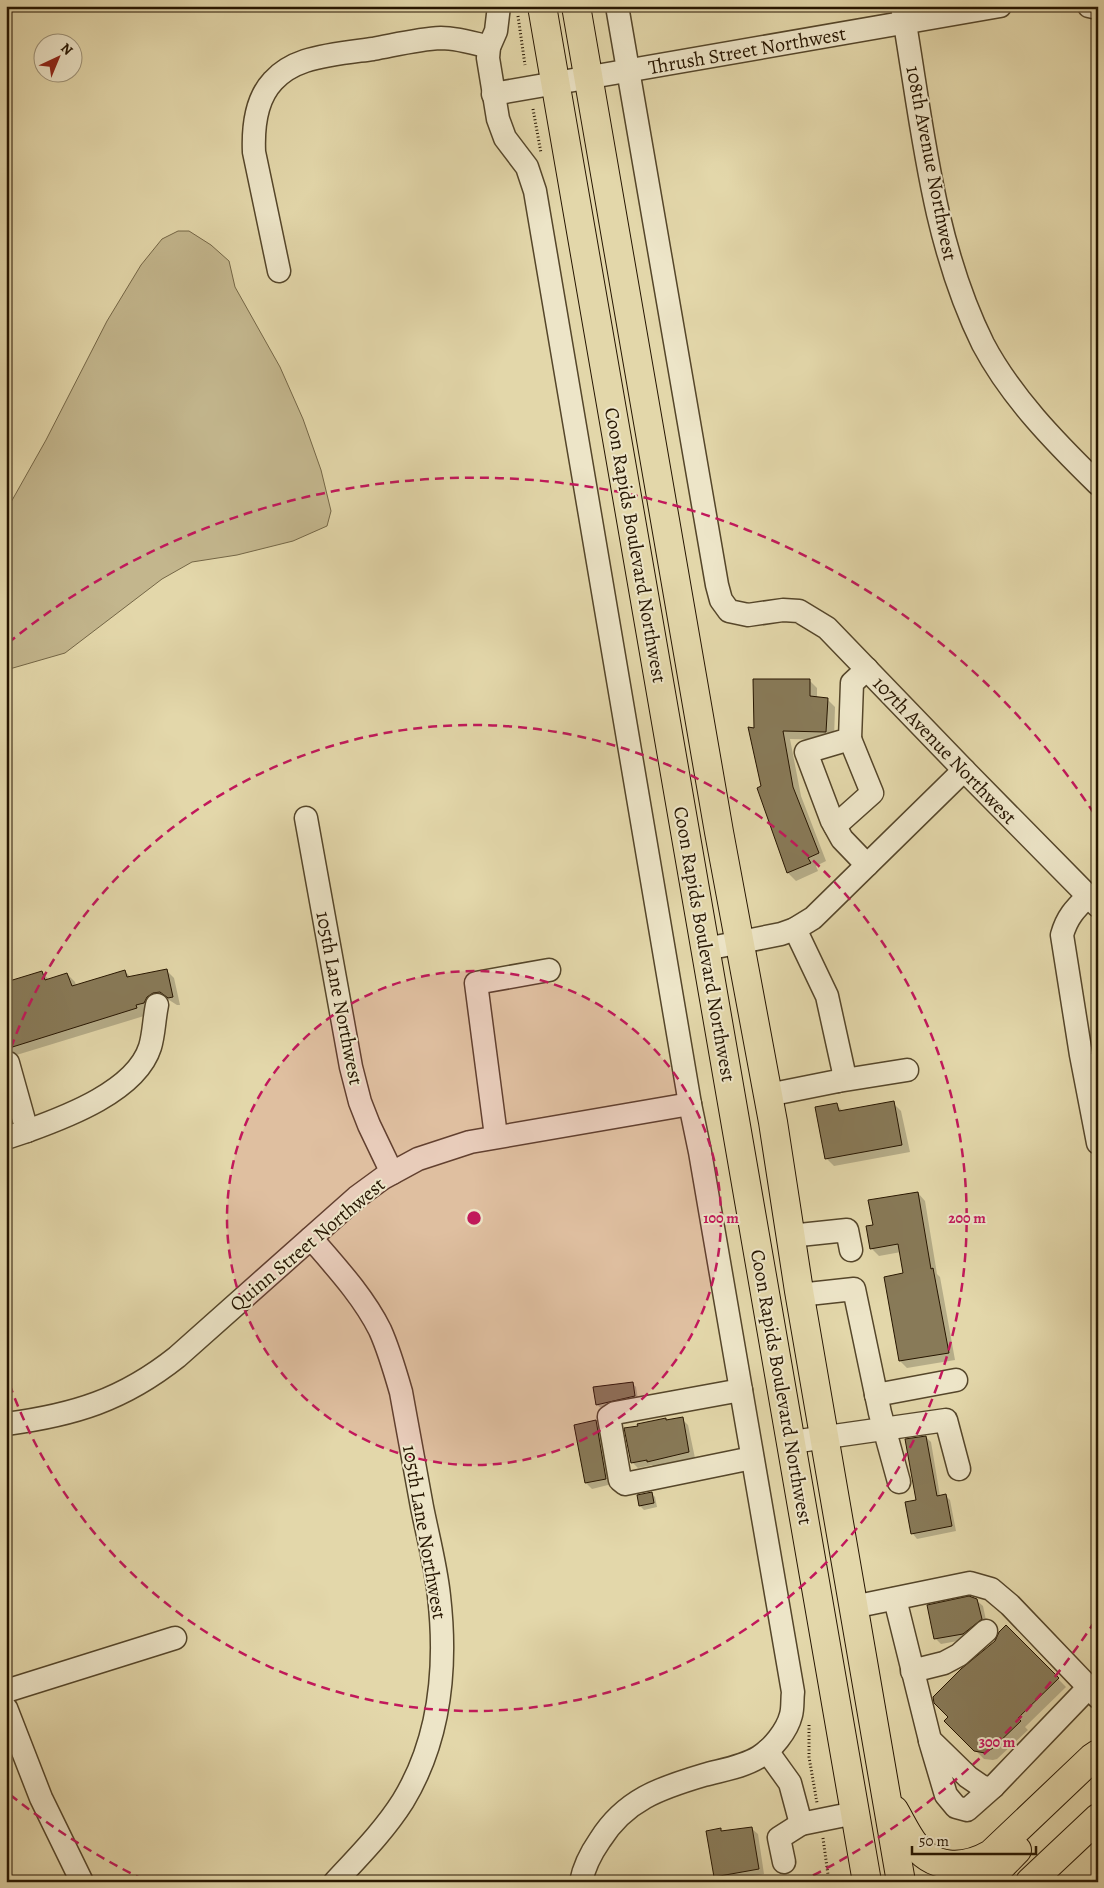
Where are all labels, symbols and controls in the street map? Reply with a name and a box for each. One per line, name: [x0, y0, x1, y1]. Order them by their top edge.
street label: Thrush Street Northwest: [646, 20, 848, 81]
north arrow: [32, 32, 82, 82]
text: N: [56, 39, 77, 59]
street label: 108th Avenue Northwest: [899, 63, 964, 263]
street label: Coon Rapids Boulevard Northwest: [598, 405, 673, 685]
street label: 107th Avenue Northwest: [867, 670, 1023, 831]
street label: Coon Rapids Boulevard Northwest: [667, 804, 742, 1084]
street label: 105th Lane Northwest: [309, 909, 370, 1088]
street label: Quinn Street Northwest: [224, 1171, 391, 1317]
text: 100 m: [703, 1208, 739, 1228]
text: 200 m: [948, 1208, 986, 1228]
centre of rings: [465, 1209, 483, 1227]
street label: Coon Rapids Boulevard Northwest: [744, 1247, 819, 1527]
street label: 105th Lane Northwest: [396, 1443, 453, 1622]
text: 300 m: [979, 1732, 1016, 1752]
scale bar: [912, 1823, 1035, 1855]
text: 50 m: [919, 1831, 949, 1851]

